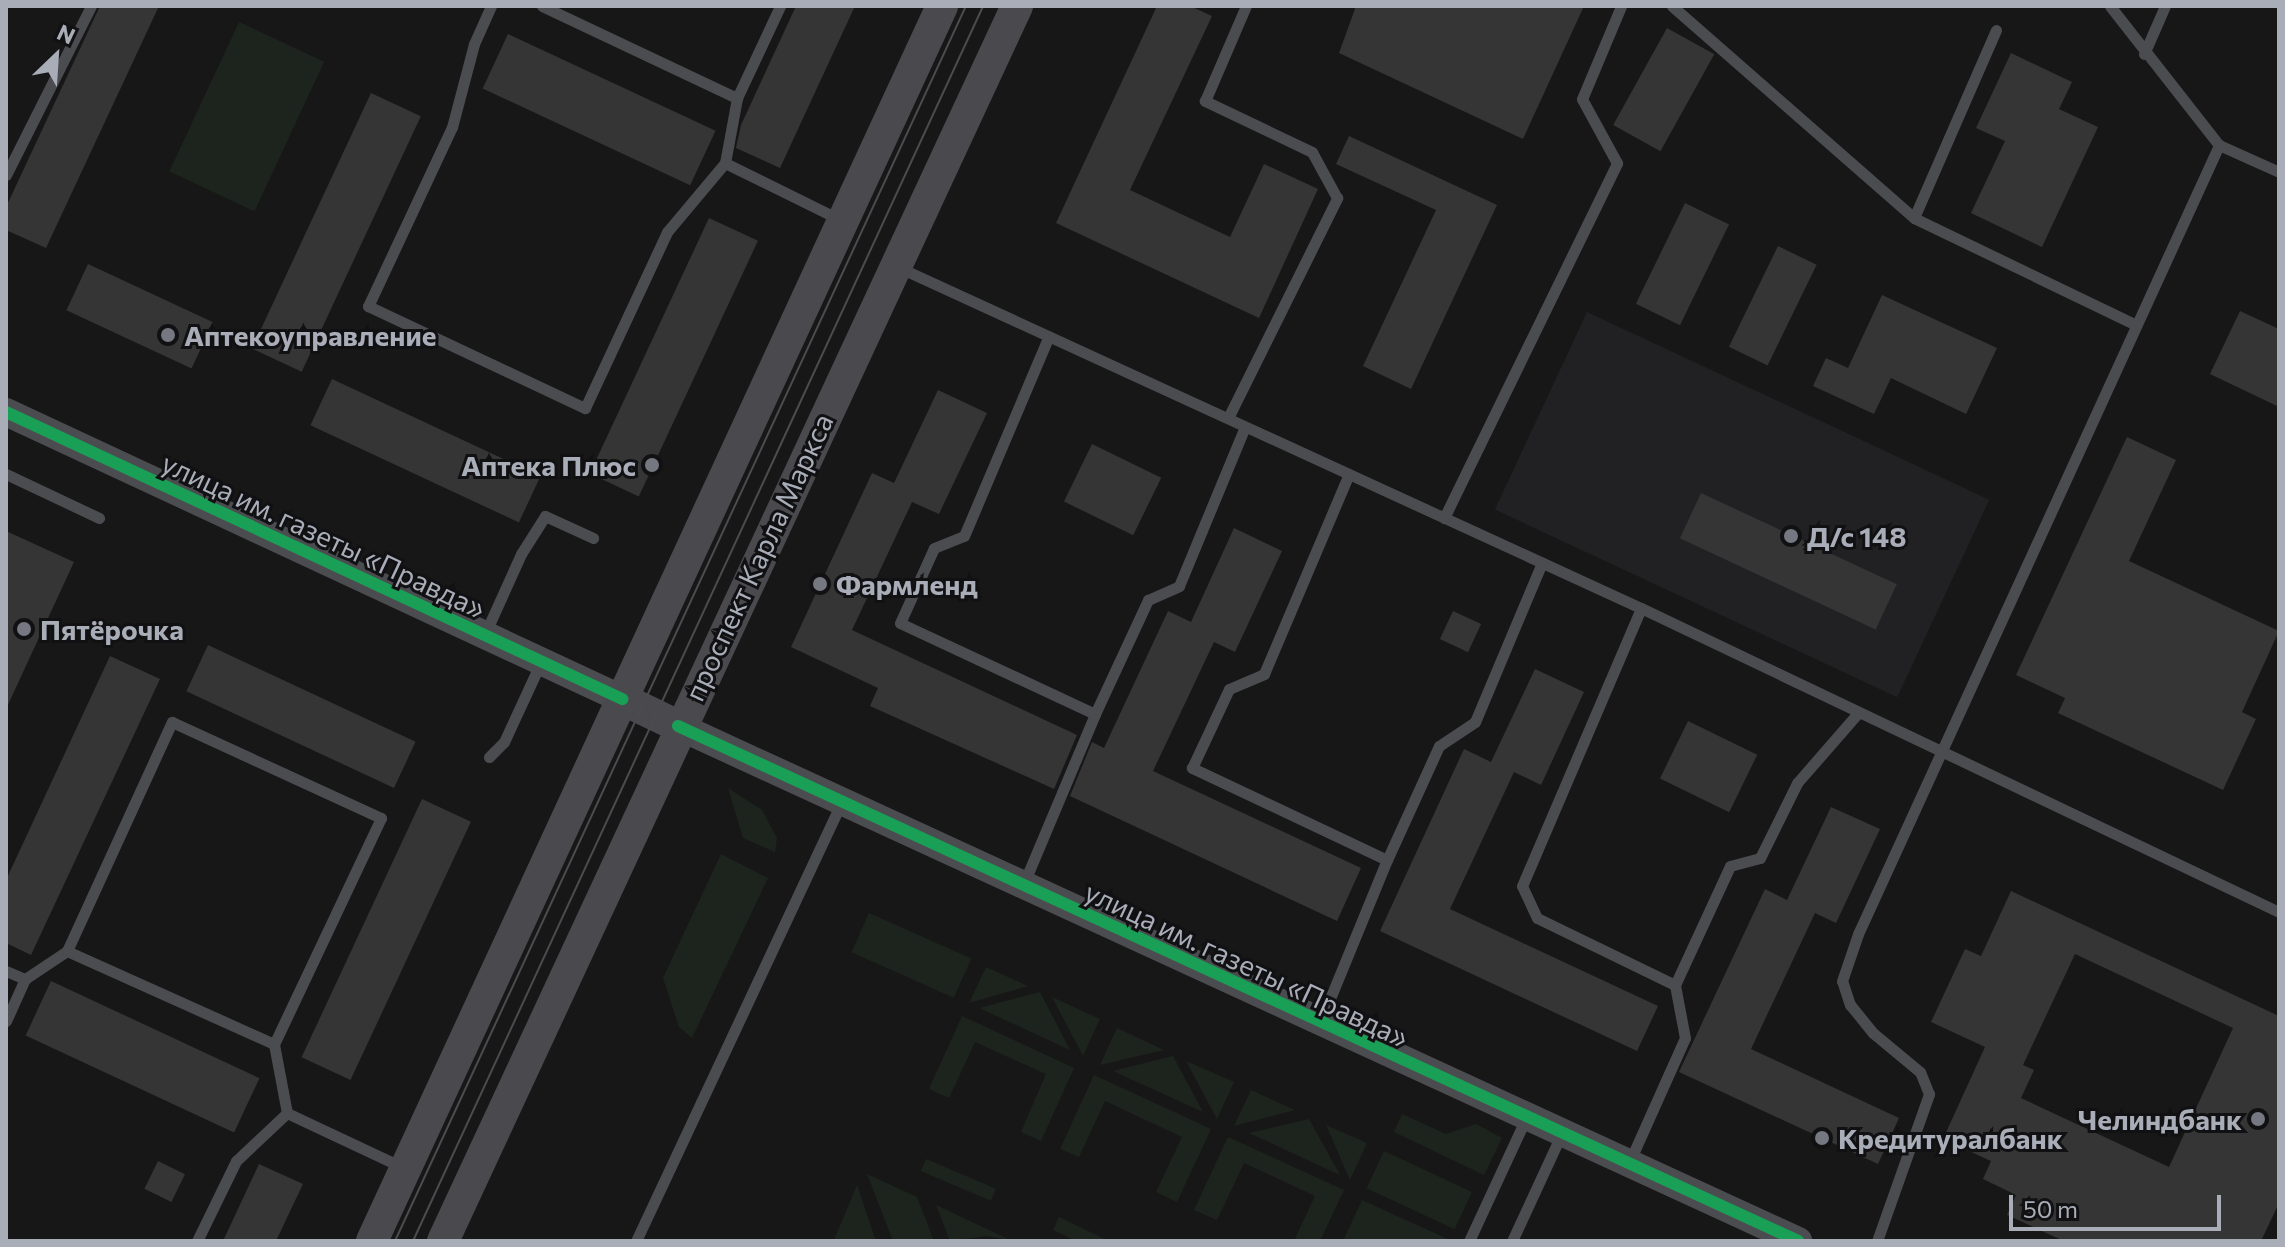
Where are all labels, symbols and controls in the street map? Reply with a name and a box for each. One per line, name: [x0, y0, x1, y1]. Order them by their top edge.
north arrow: [16, 16, 96, 96]
text: N: [53, 18, 80, 50]
place label: Аптекоуправление: [184, 318, 437, 352]
marker: Аптекоуправление: [159, 326, 177, 344]
street label: проспект Карла Маркса: [677, 408, 839, 706]
street label: улица им. газеты «Правда»: [157, 445, 491, 625]
place label: Аптека Плюс: [461, 448, 636, 482]
marker: Аптека Плюс: [643, 456, 661, 474]
place label: Д/с 148: [1807, 519, 1906, 553]
marker: Д/с 148: [1782, 527, 1800, 545]
place label: Фармленд: [836, 567, 978, 601]
marker: Фармленд: [811, 575, 829, 593]
place label: Пятёрочка: [40, 612, 184, 646]
marker: Пятёрочка: [15, 620, 33, 638]
street label: улица им. газеты «Правда»: [1080, 874, 1414, 1054]
place label: Челиндбанк: [2078, 1102, 2242, 1136]
marker: Челиндбанк: [2249, 1110, 2267, 1128]
place label: Кредитуралбанк: [1838, 1121, 2063, 1155]
marker: Кредитуралбанк: [1813, 1129, 1831, 1147]
scale bar: [2013, 1179, 2225, 1229]
text: 50 m: [2023, 1194, 2078, 1223]

